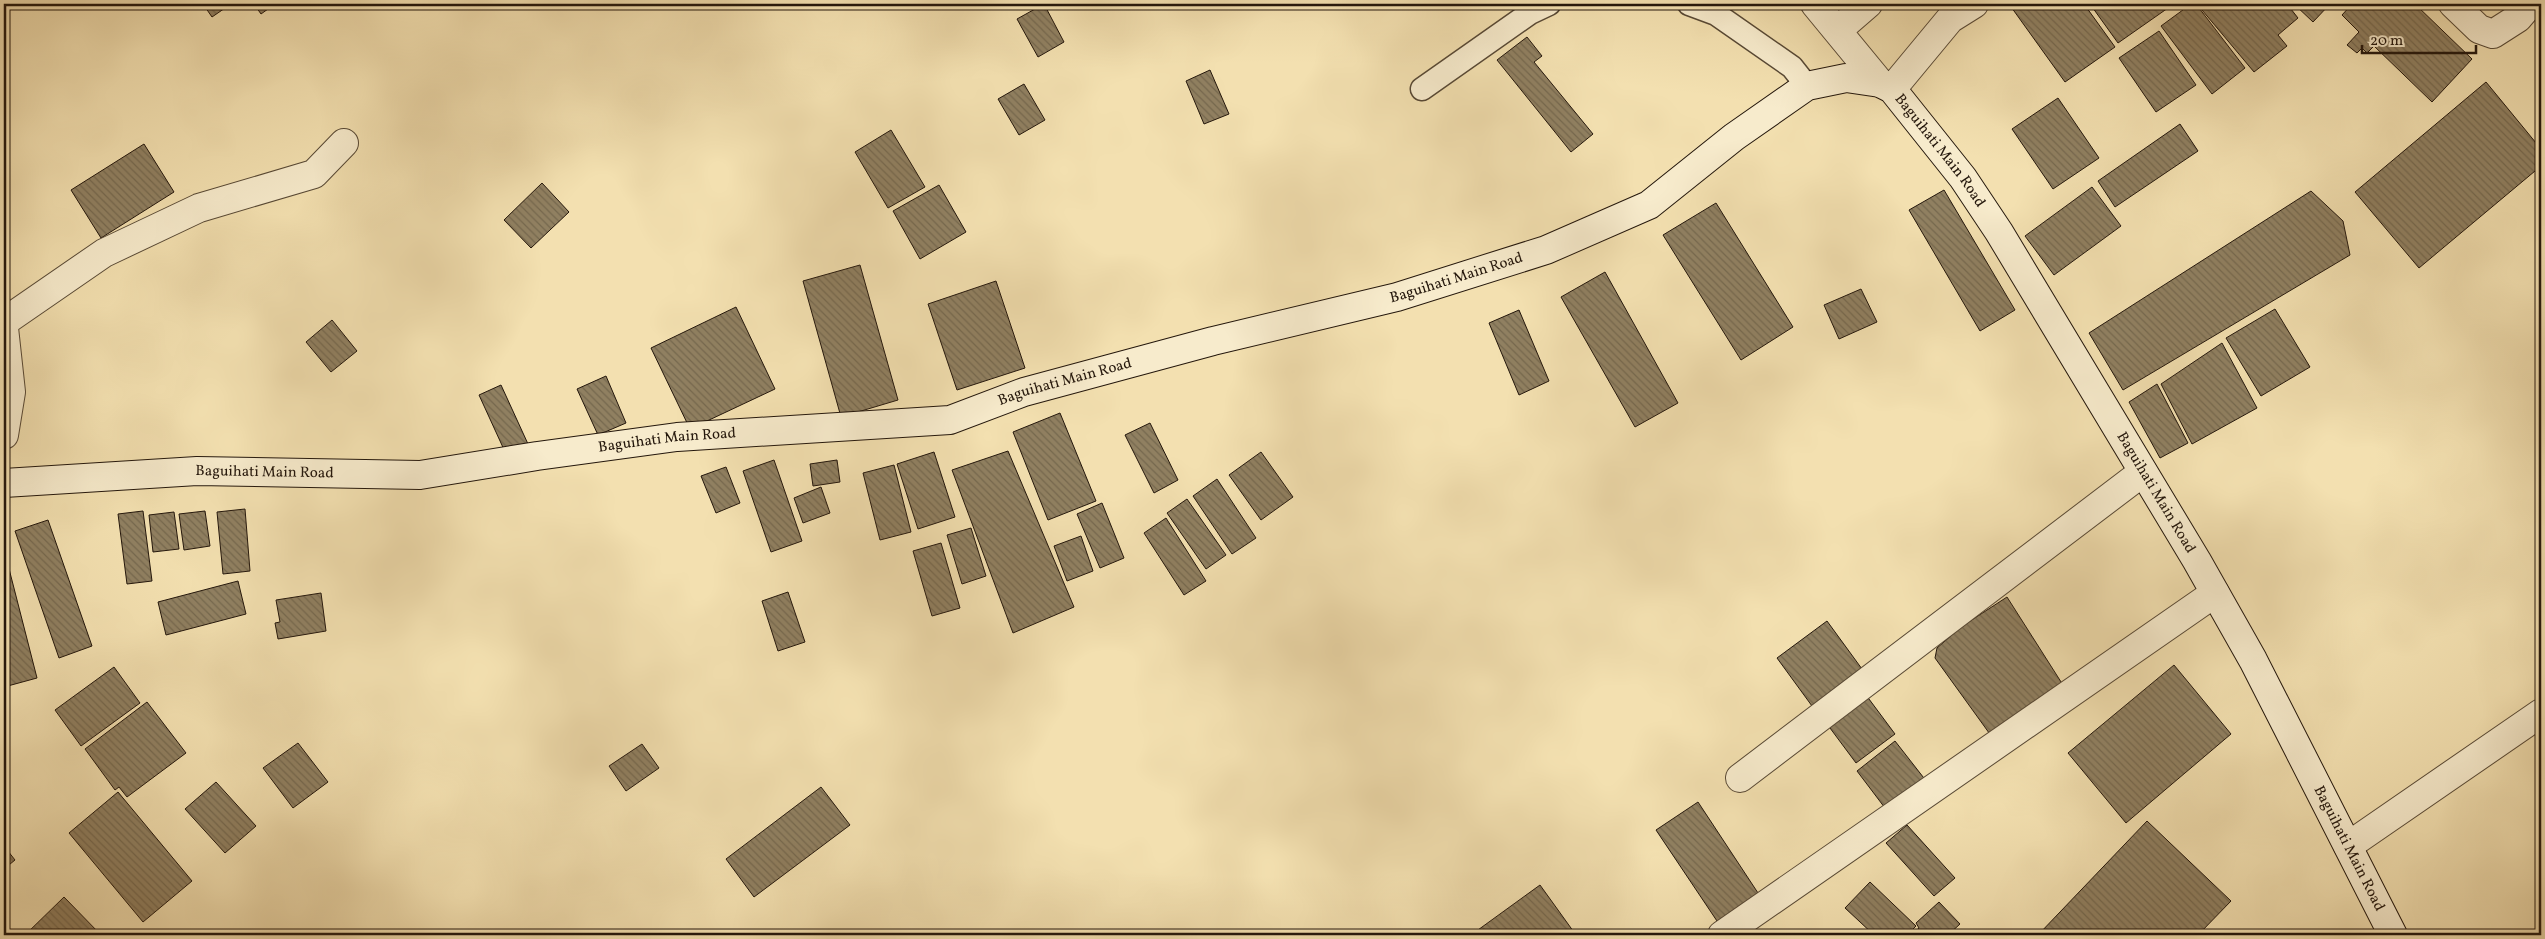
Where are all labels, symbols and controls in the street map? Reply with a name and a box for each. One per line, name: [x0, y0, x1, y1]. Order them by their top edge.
scale bar: [2362, 22, 2476, 54]
text: 20 m: [2370, 31, 2403, 52]
street label: Baguihati Main Road: [1889, 89, 1990, 212]
street label: Baguihati Main Road: [1388, 247, 1525, 309]
street label: Baguihati Main Road: [995, 353, 1134, 411]
street label: Baguihati Main Road: [597, 423, 736, 458]
street label: Baguihati Main Road: [2111, 428, 2201, 557]
street label: Baguihati Main Road: [195, 460, 334, 484]
street label: Baguihati Main Road: [2308, 782, 2390, 915]

